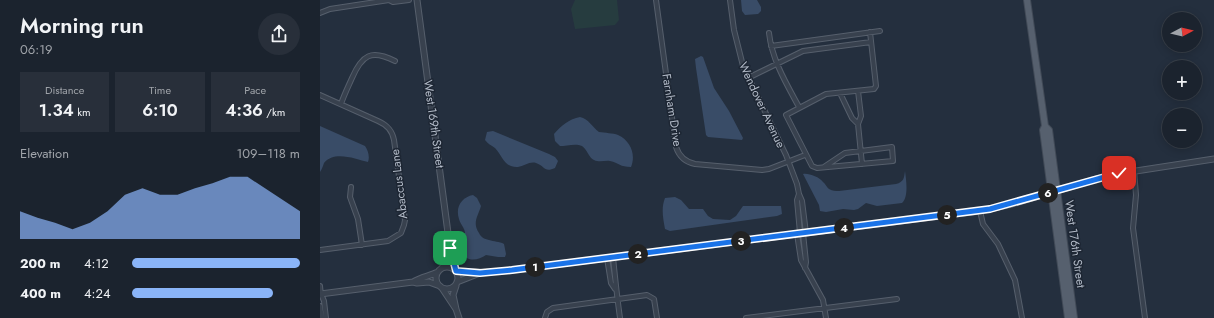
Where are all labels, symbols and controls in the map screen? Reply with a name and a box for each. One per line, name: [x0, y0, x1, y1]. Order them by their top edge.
text: Morning run: [20, 9, 144, 41]
north arrow: [1162, 12, 1202, 52]
map controls: [1162, 12, 1202, 148]
button: share: [258, 13, 300, 55]
text: 06:19: [20, 40, 53, 59]
street label: Wendover Avenue: [734, 59, 790, 151]
button: +: [1162, 60, 1202, 100]
street label: Farnham Drive: [657, 72, 687, 148]
street label: West 169th Street: [419, 79, 449, 169]
text: Distance: [45, 82, 84, 98]
text: Time: [149, 82, 171, 98]
text: Pace: [244, 82, 266, 98]
text: 1.34: [39, 98, 74, 122]
text: 6:10: [142, 98, 178, 122]
text: 4:36: [225, 98, 263, 122]
text: km: [74, 104, 91, 120]
text: /km: [263, 104, 285, 120]
button: −: [1162, 108, 1202, 148]
text: Elevation: [20, 144, 69, 163]
text: 109–118 m: [236, 144, 300, 163]
street label: Abaccus Lane: [386, 148, 412, 220]
pin: [1102, 156, 1136, 190]
icon: check: [1108, 162, 1130, 184]
pin: 6: [1038, 183, 1058, 203]
text: 6: [1044, 185, 1052, 201]
street label: West 176th Street: [1060, 199, 1090, 289]
pin: 5: [937, 205, 957, 225]
text: 5: [943, 207, 951, 223]
pin: 4: [834, 218, 854, 238]
text: 4: [840, 220, 848, 236]
pin: [433, 231, 467, 265]
pin: 3: [731, 231, 751, 251]
text: 3: [738, 233, 744, 249]
icon: arrive: [439, 237, 461, 259]
pin: 2: [628, 244, 648, 264]
text: 2: [634, 246, 642, 262]
text: 200 m: [20, 254, 60, 273]
text: 4:12: [84, 254, 109, 273]
pin: 1: [525, 257, 545, 277]
text: 1: [532, 259, 538, 275]
text: 400 m: [20, 284, 61, 303]
text: 4:24: [84, 284, 110, 303]

